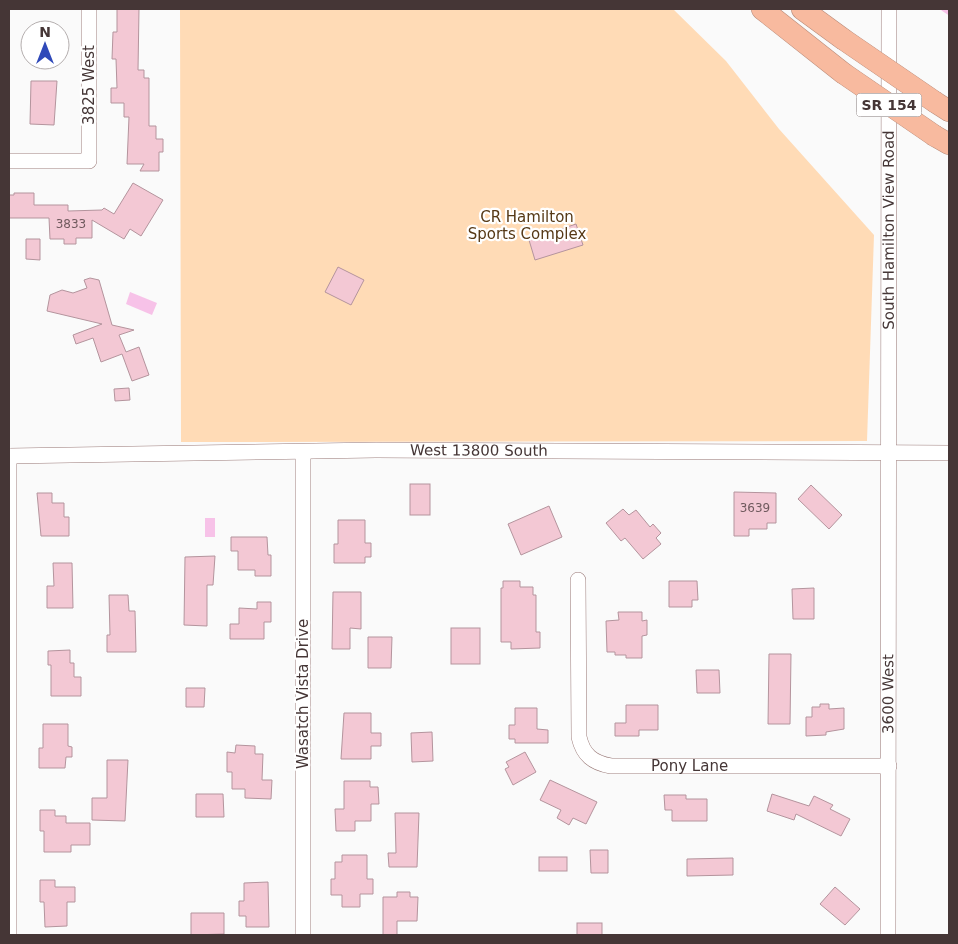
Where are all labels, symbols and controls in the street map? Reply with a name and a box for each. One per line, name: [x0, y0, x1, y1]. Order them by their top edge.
north arrow: [20, 20, 70, 70]
text: N: [39, 24, 51, 40]
street label: 3825 West: [80, 45, 98, 125]
road number: SR 154: [856, 94, 922, 116]
street label: South Hamilton View Road: [880, 130, 898, 330]
park label: CR Hamilton Sports Complex: [468, 208, 586, 243]
house number: 3833: [56, 217, 86, 231]
street label: West 13800 South: [410, 441, 548, 460]
house number: 3639: [740, 501, 770, 515]
street label: Wasatch Vista Drive: [294, 619, 312, 769]
street label: 3600 West: [879, 654, 897, 734]
street label: Pony Lane: [651, 757, 728, 775]

